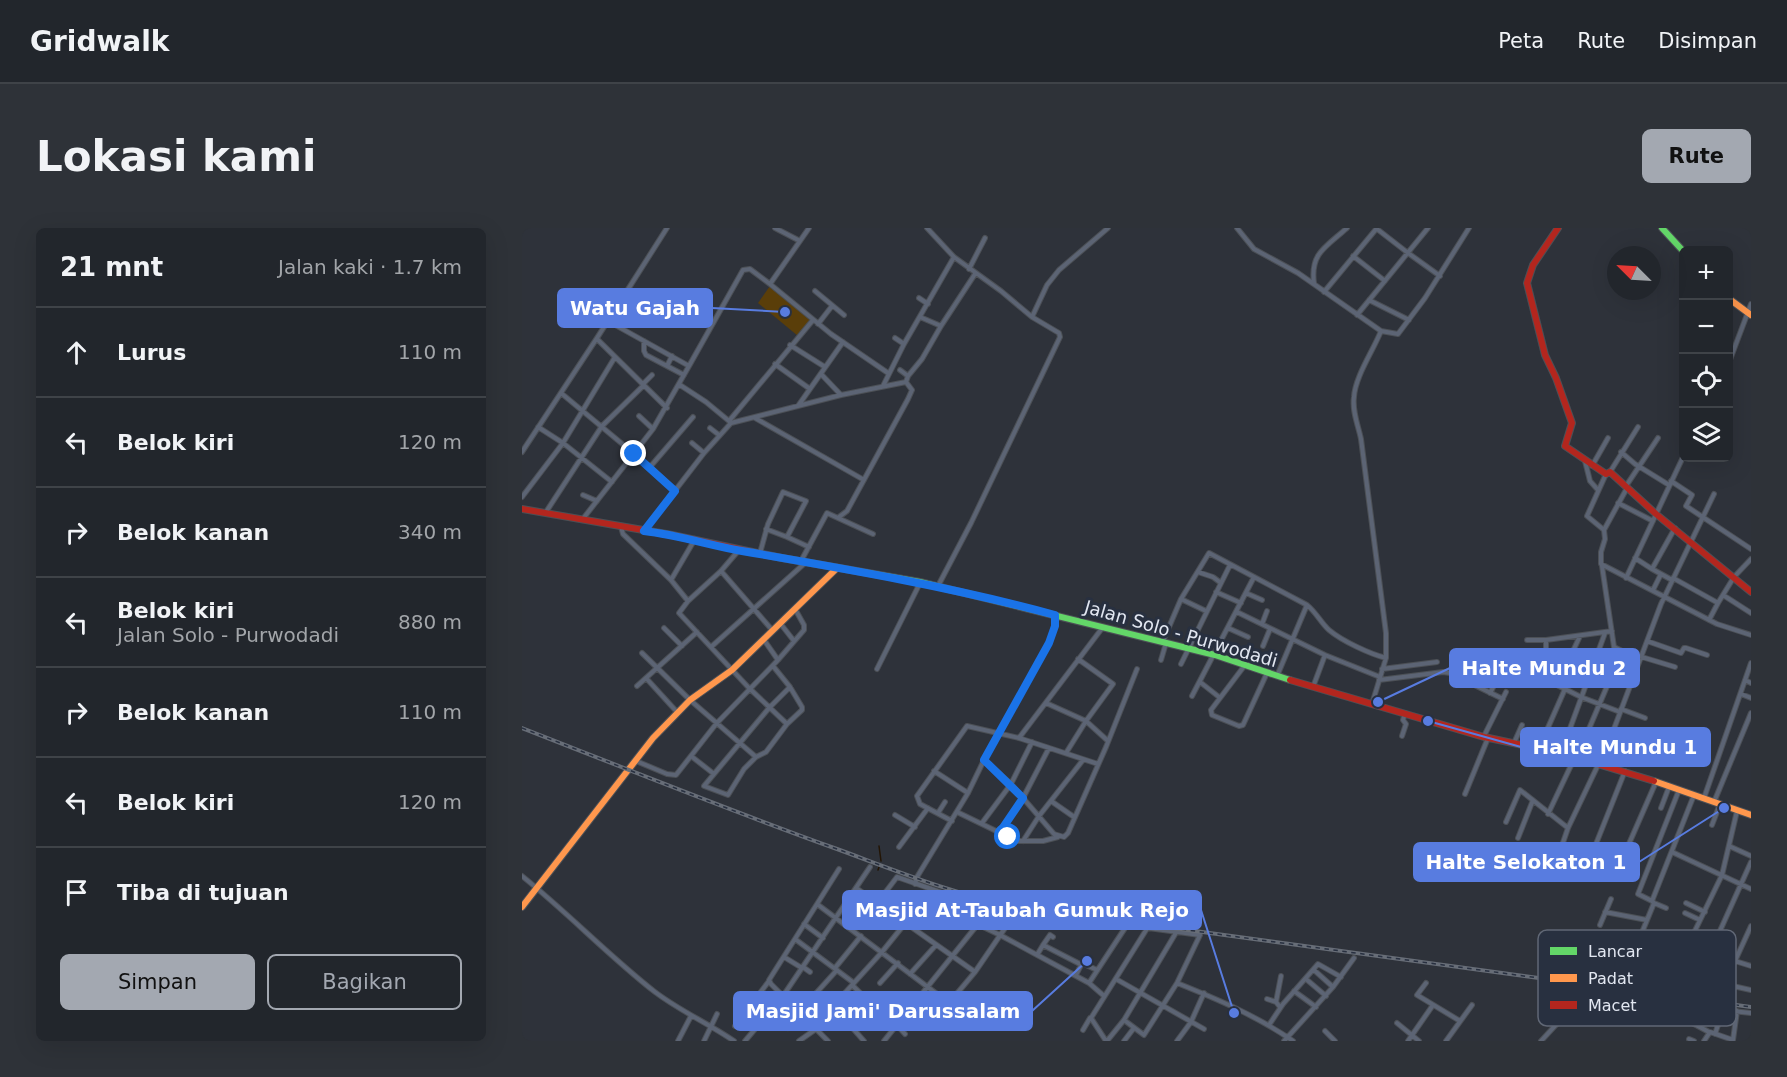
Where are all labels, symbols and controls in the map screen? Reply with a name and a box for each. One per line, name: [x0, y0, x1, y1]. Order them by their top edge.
text: Gridwalk: [30, 25, 169, 58]
text: Peta: [1498, 29, 1544, 53]
text: Rute: [1577, 29, 1625, 53]
text: Disimpan: [1658, 29, 1757, 53]
button: Rute: [1642, 129, 1751, 183]
text: Lokasi kami: [36, 132, 316, 181]
north arrow: [1607, 246, 1661, 300]
map controls: [1679, 246, 1733, 462]
button: +: [1679, 246, 1733, 300]
text: 21 mnt: [60, 252, 163, 282]
text: Jalan kaki · 1.7 km: [278, 255, 462, 279]
callout: Watu Gajah: [558, 289, 712, 327]
text: Watu Gajah: [570, 296, 700, 320]
button: −: [1679, 300, 1733, 354]
icon: ahead: [60, 336, 93, 369]
text: Lurus: [117, 340, 186, 365]
text: 110 m: [398, 340, 462, 364]
button: locate: [1679, 354, 1733, 408]
button: layers: [1679, 408, 1733, 462]
icon: left: [60, 426, 93, 459]
text: Belok kiri: [117, 430, 234, 455]
text: 120 m: [398, 430, 462, 454]
route end: [620, 440, 646, 466]
icon: right: [60, 516, 93, 549]
text: Belok kanan: [117, 520, 269, 545]
text: 340 m: [398, 520, 462, 544]
street label: Jalan Solo - Purwodadi: [1081, 596, 1280, 671]
text: Belok kiri: [117, 598, 234, 623]
icon: left: [60, 606, 93, 639]
text: 880 m: [398, 610, 462, 634]
text: Jalan Solo - Purwodadi: [117, 623, 339, 647]
callout: Halte Mundu 2: [1450, 649, 1639, 687]
text: Halte Mundu 2: [1462, 656, 1627, 680]
icon: right: [60, 696, 93, 729]
text: Belok kanan: [117, 700, 269, 725]
text: 110 m: [398, 700, 462, 724]
callout: Halte Mundu 1: [1521, 728, 1710, 766]
text: Halte Mundu 1: [1533, 735, 1698, 759]
icon: left: [60, 786, 93, 819]
text: Belok kiri: [117, 790, 234, 815]
text: 120 m: [398, 790, 462, 814]
route start: [994, 823, 1020, 849]
callout: Halte Selokaton 1: [1414, 843, 1639, 881]
text: Halte Selokaton 1: [1426, 850, 1626, 874]
icon: arrive: [60, 876, 93, 909]
text: Tiba di tujuan: [117, 880, 289, 905]
callout: Masjid At-Taubah Gumuk Rejo: [843, 891, 1201, 929]
text: Masjid At-Taubah Gumuk Rejo: [855, 898, 1189, 922]
legend: [1538, 930, 1736, 1026]
text: Lancar: [1588, 942, 1642, 961]
button: Simpan: [60, 954, 255, 1010]
button: Bagikan: [267, 954, 462, 1010]
text: Padat: [1588, 969, 1633, 988]
callout: Masjid Jami' Darussalam: [734, 992, 1032, 1030]
text: Macet: [1588, 996, 1637, 1015]
text: Masjid Jami' Darussalam: [746, 999, 1020, 1023]

